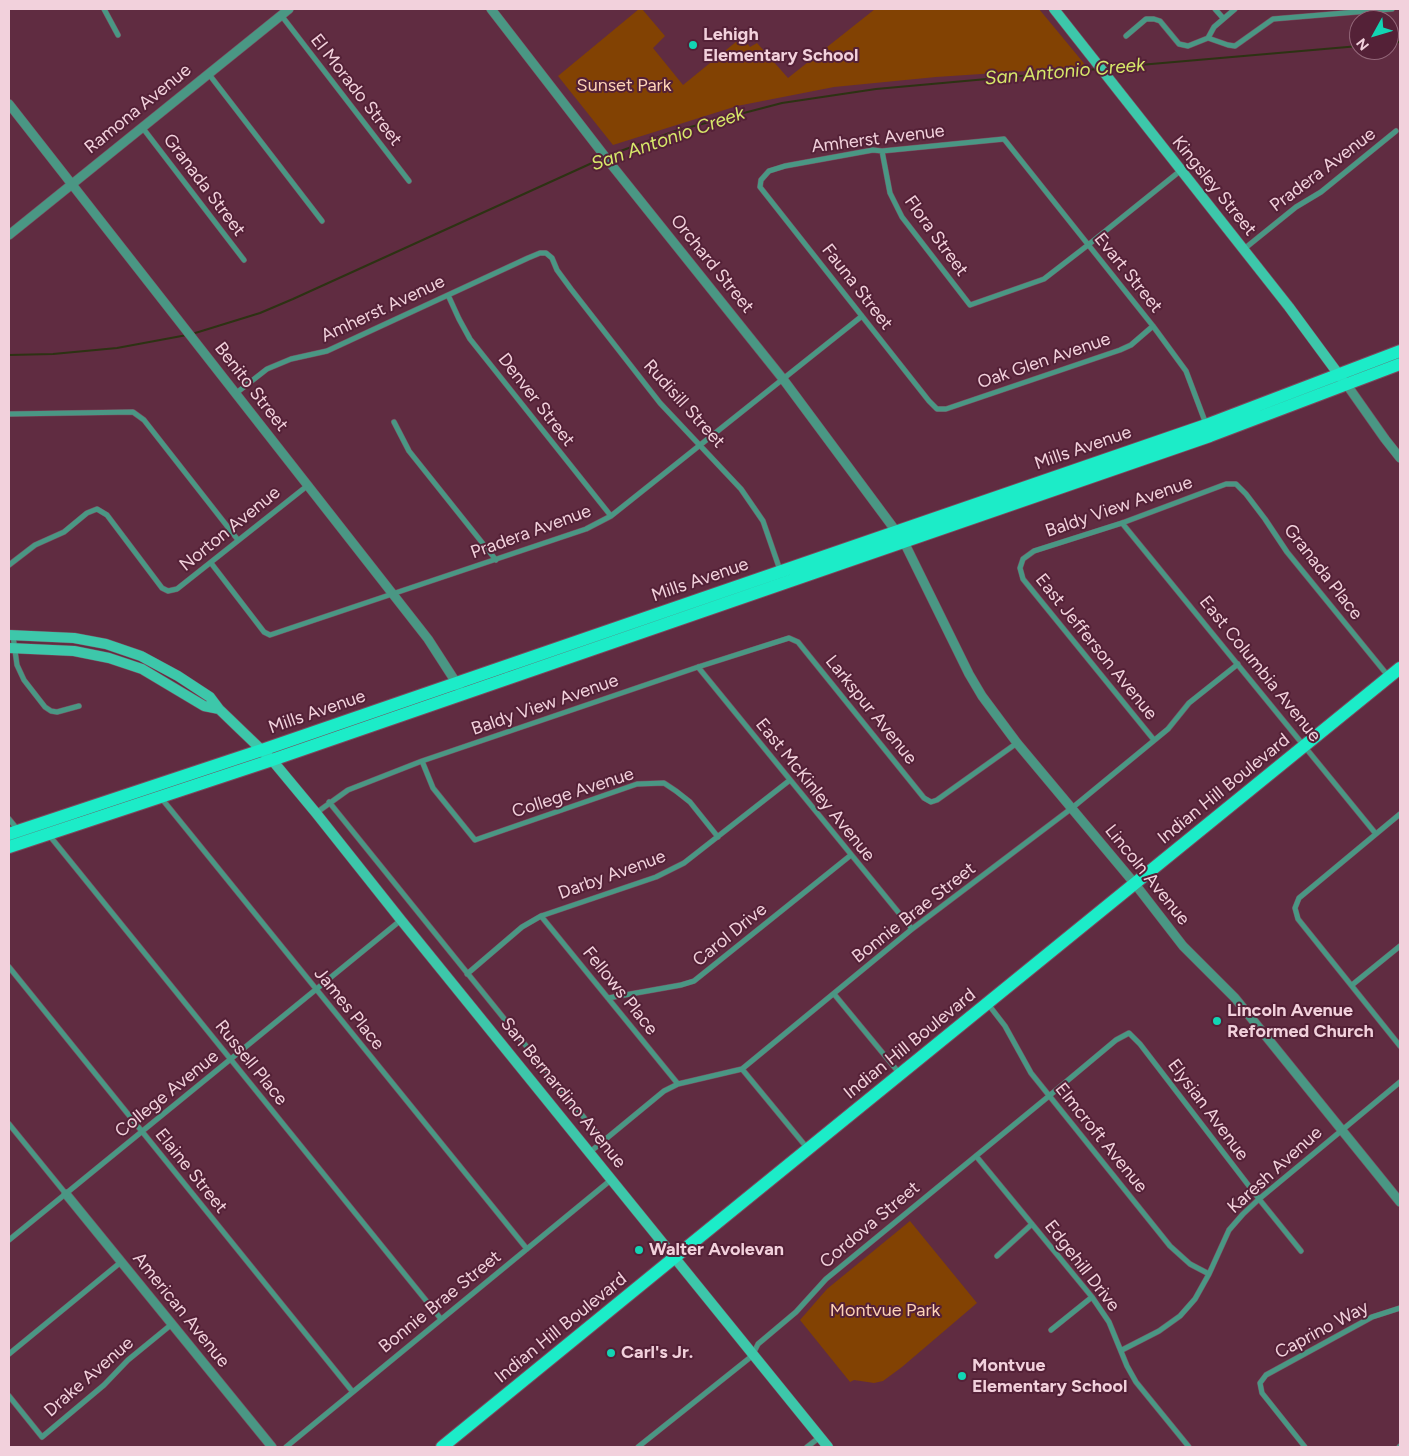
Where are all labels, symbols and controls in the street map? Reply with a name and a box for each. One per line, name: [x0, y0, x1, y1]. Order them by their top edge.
north arrow: [1349, 10, 1399, 60]
place label: Lehigh Elementary School: [703, 24, 858, 66]
street label: El Morado Street: [306, 30, 406, 150]
text: N: [1353, 35, 1373, 54]
marker: Lehigh Elementary School: [687, 39, 699, 51]
water label: San Antonio Creek: [984, 54, 1146, 90]
street label: Ramona Avenue: [80, 59, 196, 159]
park label: Sunset Park: [577, 75, 671, 97]
water label: San Antonio Creek: [588, 102, 748, 176]
street label: Amherst Avenue: [810, 120, 946, 158]
street label: Pradera Avenue: [1266, 123, 1380, 217]
street label: Granada Street: [158, 129, 250, 241]
street label: Kingsley Street: [1167, 132, 1261, 240]
street label: Flora Street: [900, 192, 972, 280]
street label: Orchard Street: [666, 210, 758, 318]
street label: Evart Street: [1089, 229, 1167, 317]
street label: Fauna Street: [817, 240, 897, 334]
street label: Amherst Avenue: [318, 271, 448, 347]
street label: Oak Glen Avenue: [975, 328, 1113, 394]
street label: Benito Street: [210, 338, 292, 436]
street label: Denver Street: [493, 349, 579, 451]
street label: Rudisill Street: [639, 355, 729, 453]
street label: Mills Avenue: [1032, 421, 1134, 475]
street label: Baldy View Avenue: [1043, 472, 1195, 542]
street label: Norton Avenue: [175, 482, 285, 576]
street label: Pradera Avenue: [468, 500, 594, 564]
street label: Granada Place: [1279, 520, 1367, 624]
street label: Mills Avenue: [649, 553, 751, 607]
street label: East Jefferson Avenue: [1030, 570, 1162, 724]
street label: East Columbia Avenue: [1195, 592, 1325, 746]
street label: Larkspur Avenue: [820, 651, 922, 769]
street label: Baldy View Avenue: [469, 670, 621, 740]
street label: Mills Avenue: [266, 685, 368, 739]
street label: East McKinley Avenue: [751, 714, 879, 866]
street label: Indian Hill Boulevard: [1154, 729, 1294, 849]
street label: College Avenue: [509, 763, 637, 823]
street label: Lincoln Avenue: [1100, 820, 1194, 930]
street label: Darby Avenue: [555, 846, 669, 904]
street label: Bonnie Brae Street: [848, 858, 980, 968]
street label: Carol Drive: [689, 899, 771, 971]
street label: Fellows Place: [578, 942, 662, 1040]
street label: James Place: [309, 964, 389, 1054]
street label: Indian Hill Boulevard: [840, 984, 980, 1104]
place label: Lincoln Avenue Reformed Church: [1227, 1000, 1374, 1042]
street label: San Bernardino Avenue: [496, 1013, 630, 1173]
marker: Lincoln Avenue Reformed Church: [1211, 1015, 1223, 1027]
street label: Russell Place: [210, 1016, 292, 1110]
street label: College Avenue: [111, 1046, 223, 1142]
street label: Elysian Avenue: [1163, 1055, 1253, 1165]
street label: Elmcroft Avenue: [1050, 1079, 1152, 1197]
street label: Karesh Avenue: [1223, 1122, 1327, 1218]
street label: Elaine Street: [150, 1124, 232, 1218]
street label: Cordova Street: [816, 1177, 924, 1273]
street label: Edgehill Drive: [1040, 1216, 1124, 1316]
place label: Walter Avolevan: [649, 1239, 784, 1261]
marker: Walter Avolevan: [633, 1244, 645, 1256]
street label: Bonnie Brae Street: [375, 1246, 505, 1358]
street label: American Avenue: [128, 1248, 234, 1372]
street label: Indian Hill Boulevard: [491, 1268, 631, 1388]
street label: Caprino Way: [1271, 1296, 1373, 1364]
park label: Montvue Park: [830, 1300, 940, 1322]
street label: Drake Avenue: [40, 1332, 138, 1422]
place label: Carl's Jr.: [621, 1342, 693, 1364]
marker: Carl's Jr.: [605, 1347, 617, 1359]
place label: Montvue Elementary School: [972, 1355, 1127, 1398]
marker: Montvue Elementary School: [956, 1370, 968, 1382]

